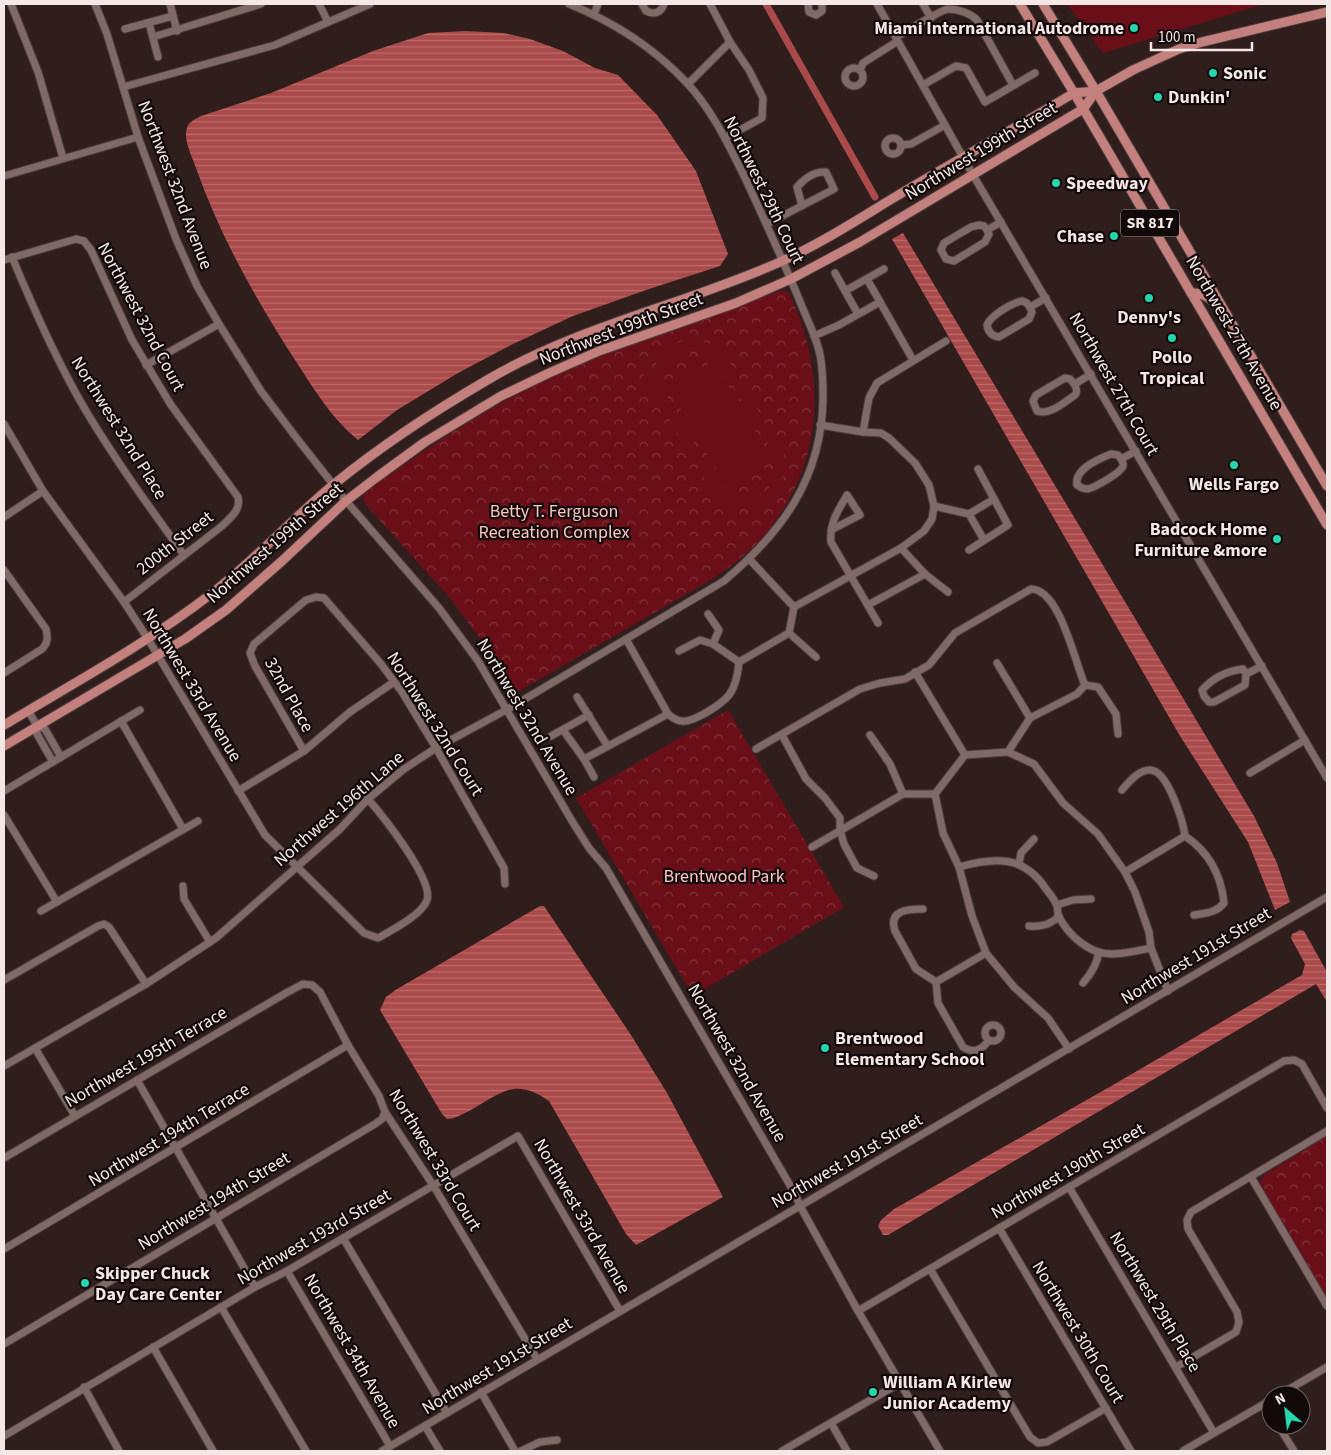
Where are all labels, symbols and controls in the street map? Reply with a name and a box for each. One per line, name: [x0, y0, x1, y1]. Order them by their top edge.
place label: Miami International Autodrome: [874, 16, 1124, 41]
scale bar: [1151, 20, 1252, 52]
marker: Miami International Autodrome: [1128, 22, 1140, 34]
text: 100 m: [1158, 27, 1196, 48]
place label: Sonic: [1223, 61, 1267, 86]
marker: Sonic: [1207, 67, 1219, 79]
place label: Dunkin': [1168, 85, 1230, 110]
marker: Dunkin': [1152, 91, 1164, 103]
street label: Northwest 199th Street: [900, 96, 1062, 206]
street label: Northwest 32nd Avenue: [131, 97, 219, 273]
street label: Northwest 29th Court: [717, 112, 811, 268]
place label: Speedway: [1066, 171, 1149, 196]
marker: Speedway: [1050, 177, 1062, 189]
road number: SR 817: [1121, 210, 1179, 237]
place label: Chase: [1056, 224, 1104, 249]
marker: Chase: [1108, 230, 1120, 242]
street label: Northwest 32nd Court: [91, 238, 191, 396]
street label: Northwest 27th Avenue: [1179, 251, 1289, 415]
street label: Northwest 199th Street: [535, 286, 707, 372]
marker: Denny's: [1143, 292, 1155, 304]
place label: Denny's: [1117, 305, 1181, 330]
street label: Northwest 27th Court: [1063, 308, 1165, 460]
marker: Pollo Tropical: [1166, 332, 1178, 344]
place label: Pollo Tropical: [1140, 345, 1204, 391]
street label: Northwest 32nd Place: [65, 352, 173, 504]
marker: Wells Fargo: [1228, 459, 1240, 471]
place label: Wells Fargo: [1189, 472, 1279, 497]
street label: Northwest 199th Street: [201, 477, 349, 609]
park label: Betty T. Ferguson Recreation Complex: [479, 499, 629, 545]
street label: 200th Street: [131, 505, 219, 581]
place label: Badcock Home Furniture &more: [1135, 517, 1267, 563]
marker: Badcock Home Furniture &more: [1271, 533, 1283, 545]
street label: Northwest 33rd Avenue: [136, 603, 248, 767]
street label: Northwest 32nd Avenue: [470, 634, 584, 800]
street label: Northwest 32nd Court: [380, 647, 490, 801]
street label: 32nd Place: [258, 653, 320, 737]
street label: Northwest 196th Lane: [268, 745, 410, 873]
park label: Brentwood Park: [663, 864, 785, 889]
street label: Northwest 191st Street: [1116, 901, 1276, 1011]
street label: Northwest 32nd Avenue: [681, 979, 793, 1147]
street label: Northwest 195th Terrace: [60, 1000, 232, 1114]
place label: Brentwood Elementary School: [835, 1026, 985, 1072]
marker: Brentwood Elementary School: [819, 1042, 831, 1054]
street label: Northwest 194th Terrace: [84, 1077, 254, 1193]
street label: Northwest 33rd Court: [383, 1084, 487, 1236]
street label: Northwest 191st Street: [767, 1107, 927, 1215]
street label: Northwest 190th Street: [987, 1117, 1149, 1225]
street label: Northwest 33rd Avenue: [527, 1134, 637, 1298]
street label: Northwest 194th Street: [133, 1146, 295, 1256]
street label: Northwest 193rd Street: [232, 1183, 396, 1291]
street label: Northwest 29th Place: [1103, 1227, 1207, 1377]
street label: Northwest 30th Court: [1026, 1256, 1130, 1408]
place label: Skipper Chuck Day Care Center: [95, 1261, 223, 1307]
street label: Northwest 34th Avenue: [297, 1269, 407, 1433]
marker: Skipper Chuck Day Care Center: [79, 1277, 91, 1289]
street label: Northwest 191st Street: [417, 1311, 577, 1421]
place label: William A Kirlew Junior Academy: [883, 1370, 1012, 1416]
north arrow: [1261, 1385, 1311, 1435]
marker: William A Kirlew Junior Academy: [867, 1386, 879, 1398]
text: N: [1272, 1388, 1289, 1410]

